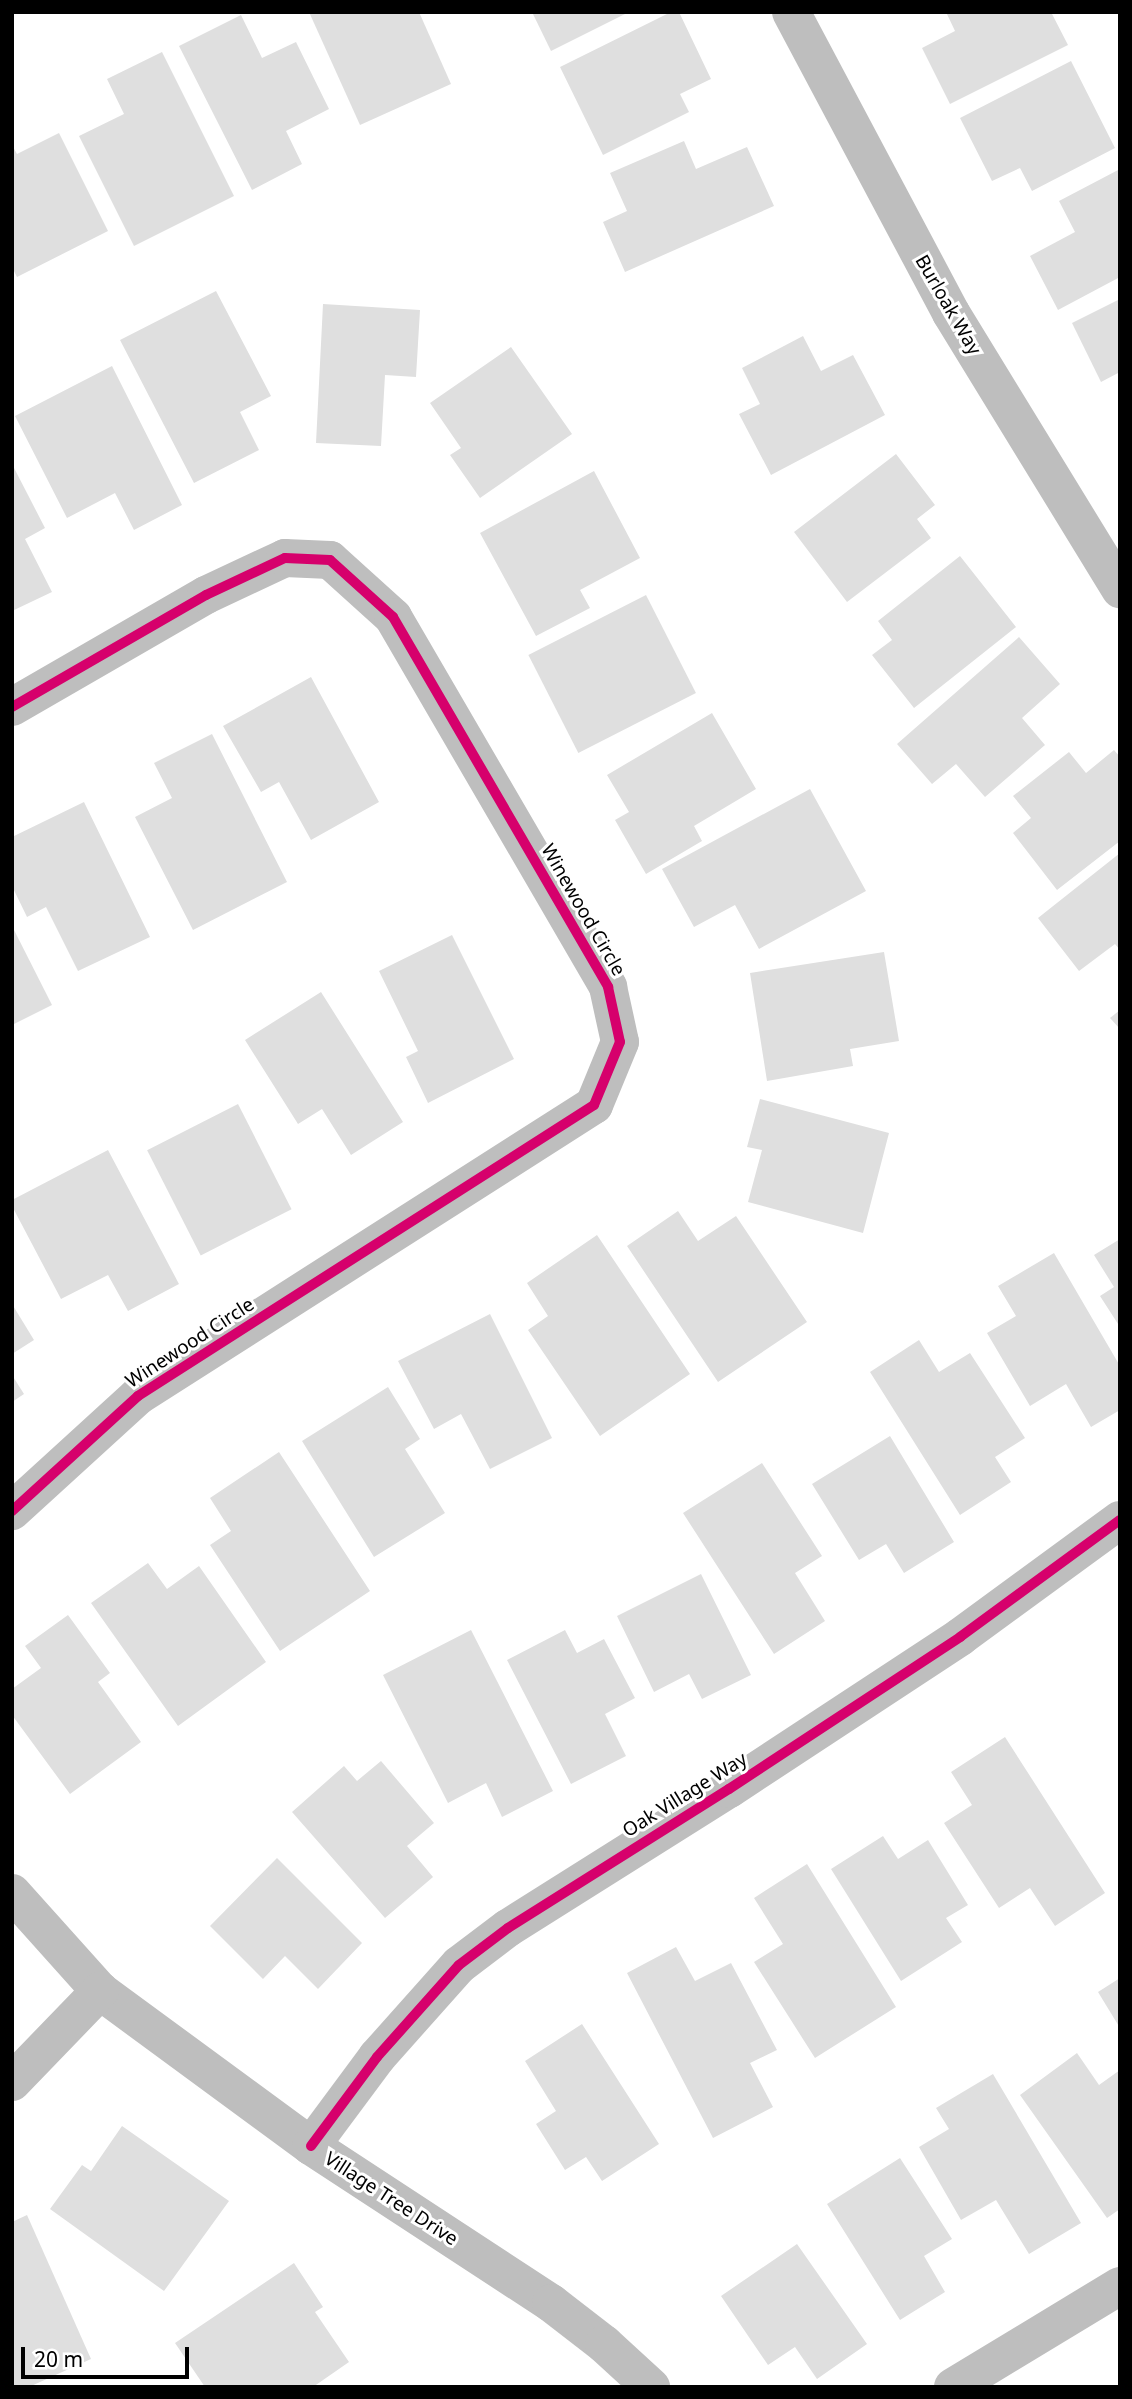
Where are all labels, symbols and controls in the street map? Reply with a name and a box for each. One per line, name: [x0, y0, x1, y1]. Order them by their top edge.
street label: Burloak Way: [910, 251, 986, 359]
street label: Winewood Circle: [536, 840, 630, 980]
street label: Winewood Circle: [122, 1293, 258, 1393]
street label: Oak Village Way: [619, 1748, 751, 1842]
street label: Village Tree Drive: [320, 2147, 462, 2251]
scale bar: [24, 2332, 192, 2376]
text: 20 m: [34, 2345, 83, 2373]

